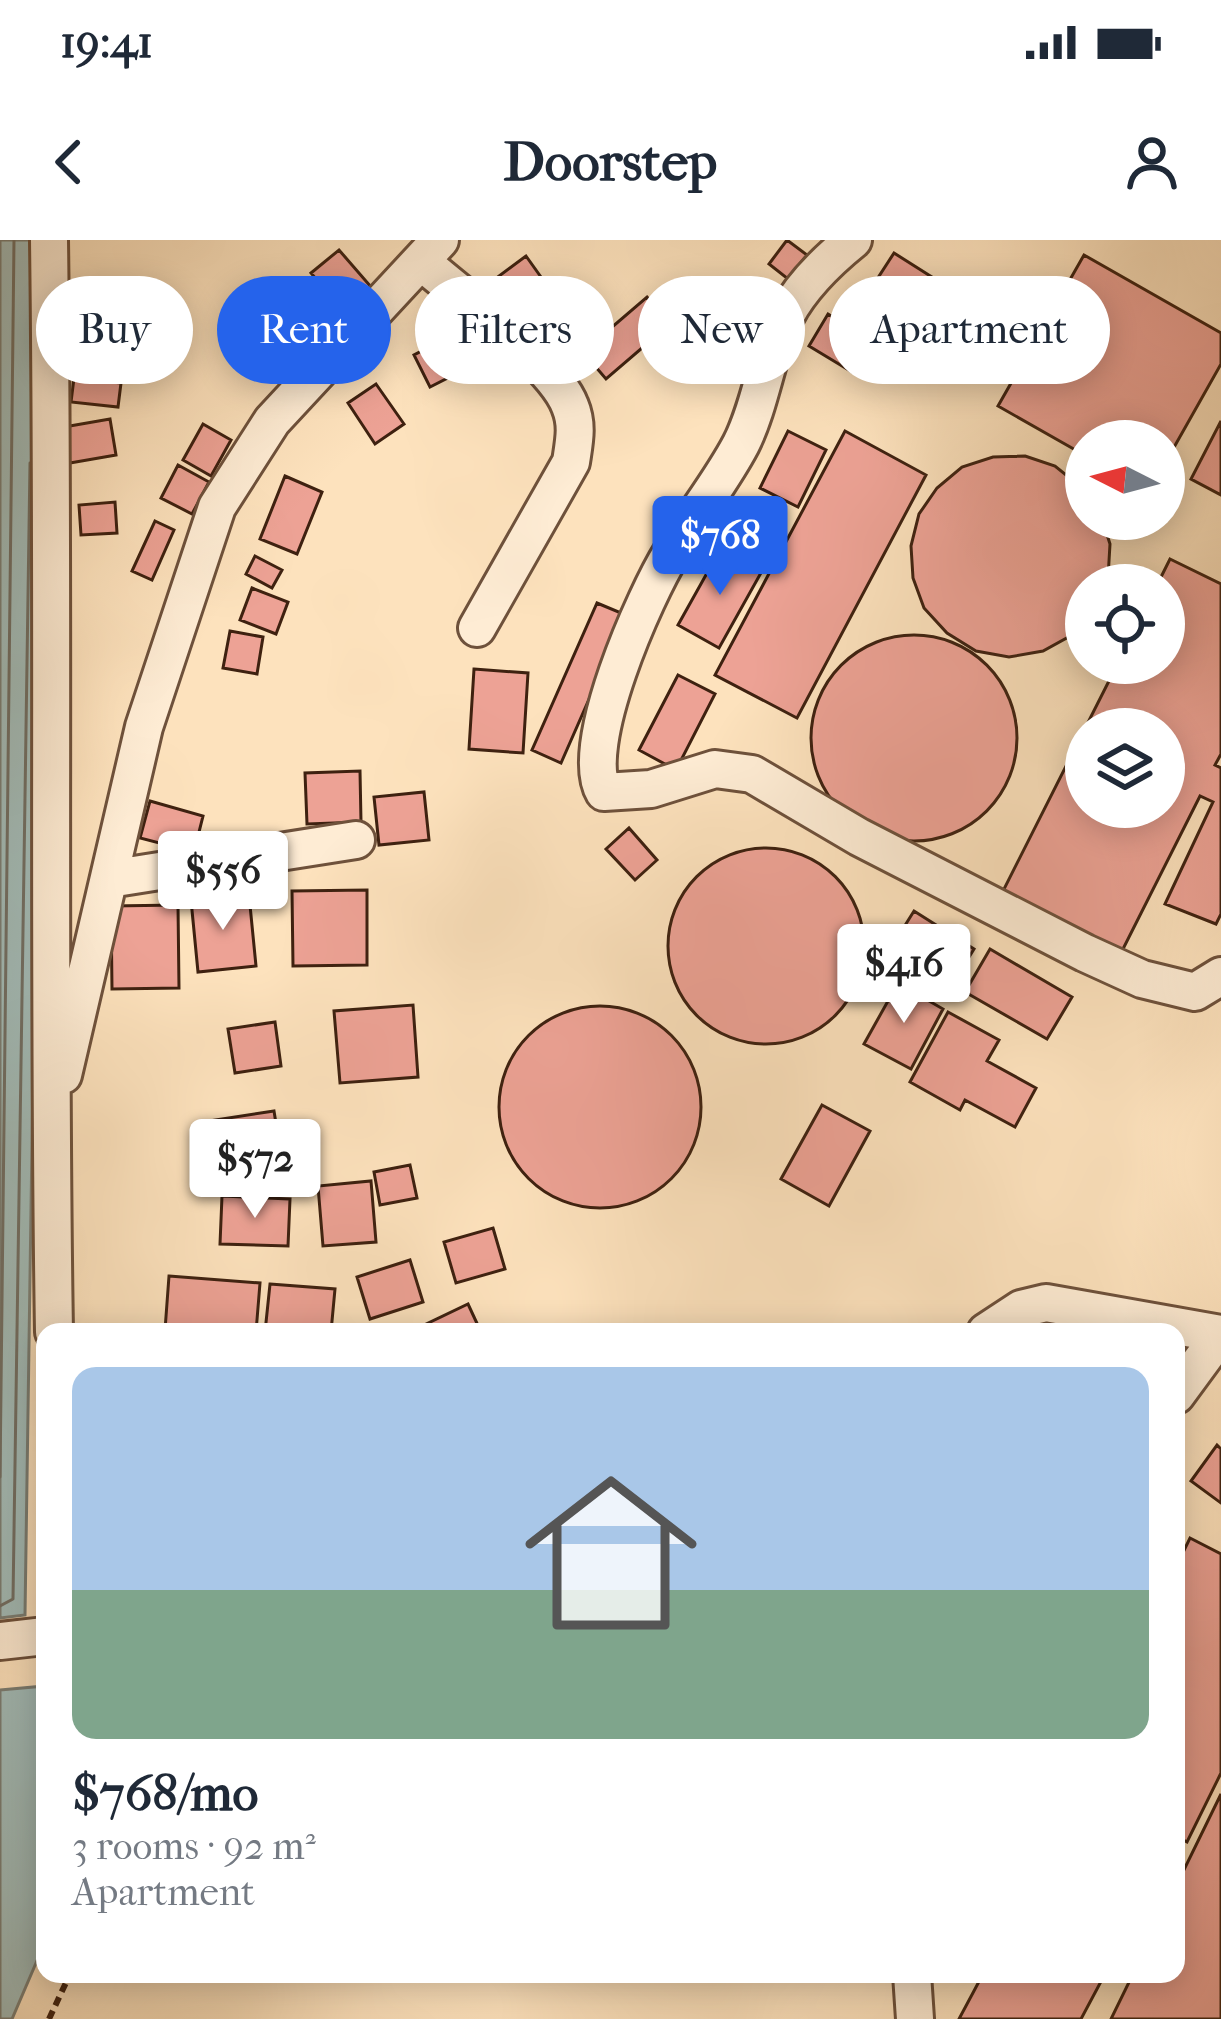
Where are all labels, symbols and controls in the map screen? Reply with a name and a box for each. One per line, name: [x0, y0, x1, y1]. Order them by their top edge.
text: 19:41: [60, 16, 153, 69]
icon: back: [36, 129, 102, 195]
icon: person: [1119, 129, 1185, 195]
text: Doorstep: [504, 131, 717, 194]
chip: Buy: [36, 276, 193, 384]
chip: Rent: [217, 276, 391, 384]
chip: Filters: [415, 276, 614, 384]
chip: New: [638, 276, 805, 384]
chip: Apartment: [829, 276, 1110, 384]
north arrow: [1065, 420, 1185, 540]
map controls: [1065, 420, 1185, 828]
pin: $768: [649, 496, 791, 598]
text: $768: [680, 512, 761, 558]
button: locate: [1065, 564, 1185, 684]
button: layers: [1065, 708, 1185, 828]
pin: $556: [152, 831, 294, 933]
text: $556: [185, 847, 261, 893]
pin: $416: [833, 924, 975, 1026]
text: $416: [864, 940, 944, 986]
pin: $572: [184, 1119, 326, 1221]
text: $572: [216, 1135, 294, 1181]
icon: home: [503, 1445, 719, 1661]
text: $768/mo: [72, 1763, 258, 1823]
text: 3 rooms · 92 m²: [72, 1823, 316, 1869]
text: Apartment: [72, 1869, 255, 1915]

